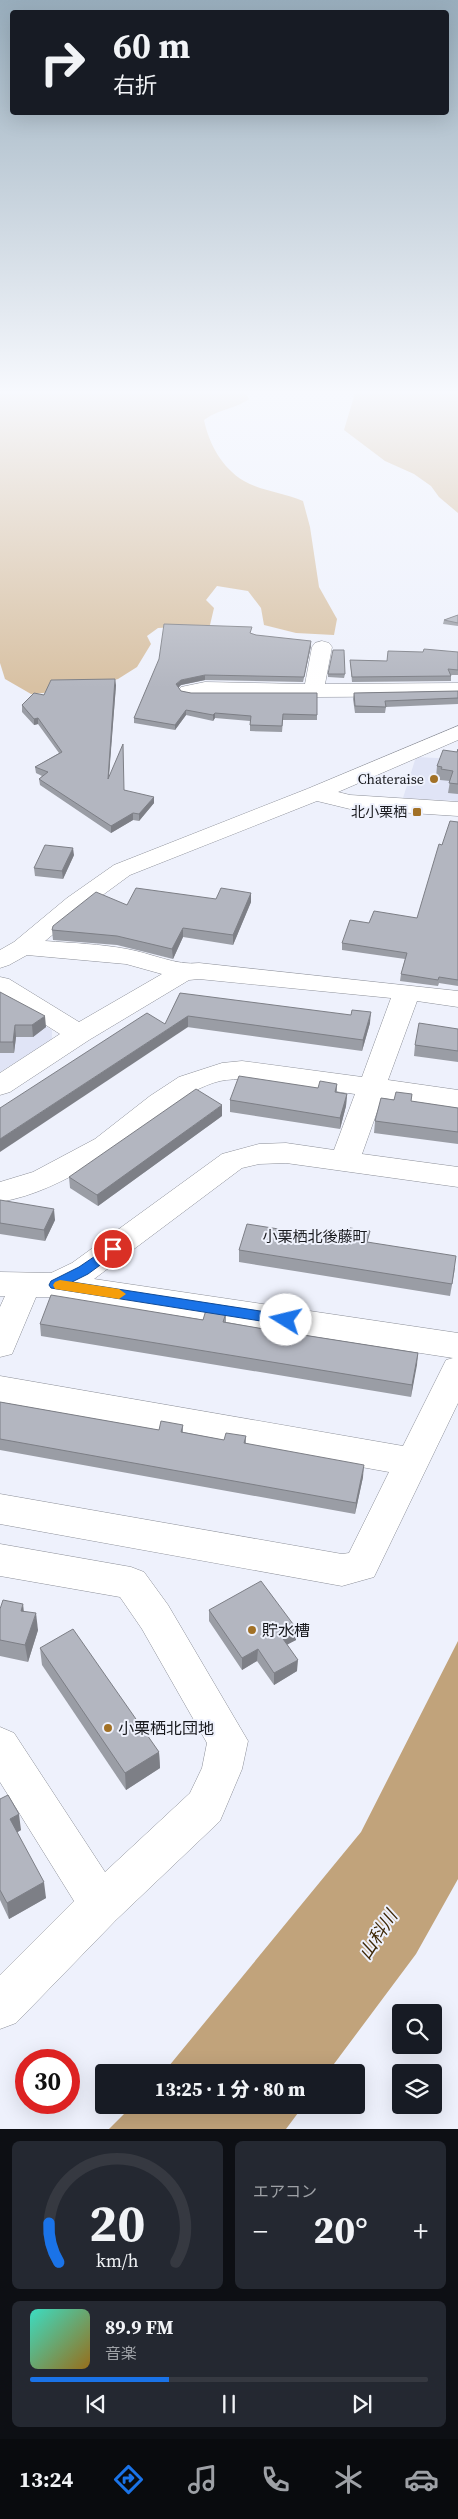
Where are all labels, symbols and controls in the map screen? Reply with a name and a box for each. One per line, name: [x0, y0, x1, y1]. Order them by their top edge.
text: 60 m: [113, 22, 190, 70]
icon: right: [30, 30, 95, 95]
text: 右折: [113, 70, 157, 100]
place label: Chateraise: [358, 769, 424, 789]
marker: Chateraise: [428, 773, 440, 785]
place label: 北小栗栖: [351, 802, 407, 822]
marker: 北小栗栖: [411, 806, 423, 818]
district label: 小栗栖北後藤町: [262, 1226, 368, 1247]
pin: [92, 1228, 134, 1270]
icon: arrive: [99, 1235, 127, 1263]
position arrow: [259, 1293, 311, 1345]
place label: 貯水槽: [262, 1619, 310, 1641]
marker: 貯水槽: [246, 1624, 258, 1636]
place label: 小栗栖北団地: [118, 1717, 214, 1739]
marker: 小栗栖北団地: [102, 1722, 114, 1734]
water label: 山科川: [352, 1904, 404, 1964]
map controls: [392, 2004, 442, 2114]
button: search: [392, 2004, 442, 2054]
speed limit sign: 30: [15, 2049, 80, 2114]
button: layers: [392, 2064, 442, 2114]
text: 13:25 · 1 分 · 80 m: [155, 2076, 305, 2102]
text: エアコン: [253, 2180, 317, 2202]
text: 20: [89, 2187, 146, 2258]
text: 20°: [313, 2204, 368, 2256]
text: −: [253, 2212, 268, 2250]
text: +: [413, 2212, 428, 2250]
text: km/h: [96, 2248, 139, 2273]
text: 89.9 FM: [105, 2314, 174, 2340]
text: 音楽: [105, 2342, 137, 2364]
icon: previous: [82, 2390, 110, 2418]
icon: pause: [215, 2390, 243, 2418]
icon: next: [348, 2390, 376, 2418]
icon: directions: [111, 2462, 146, 2497]
icon: music: [185, 2462, 220, 2497]
icon: phone: [258, 2462, 293, 2497]
icon: climate: [331, 2462, 366, 2497]
icon: car: [404, 2462, 439, 2497]
text: 13:24: [19, 2464, 73, 2494]

